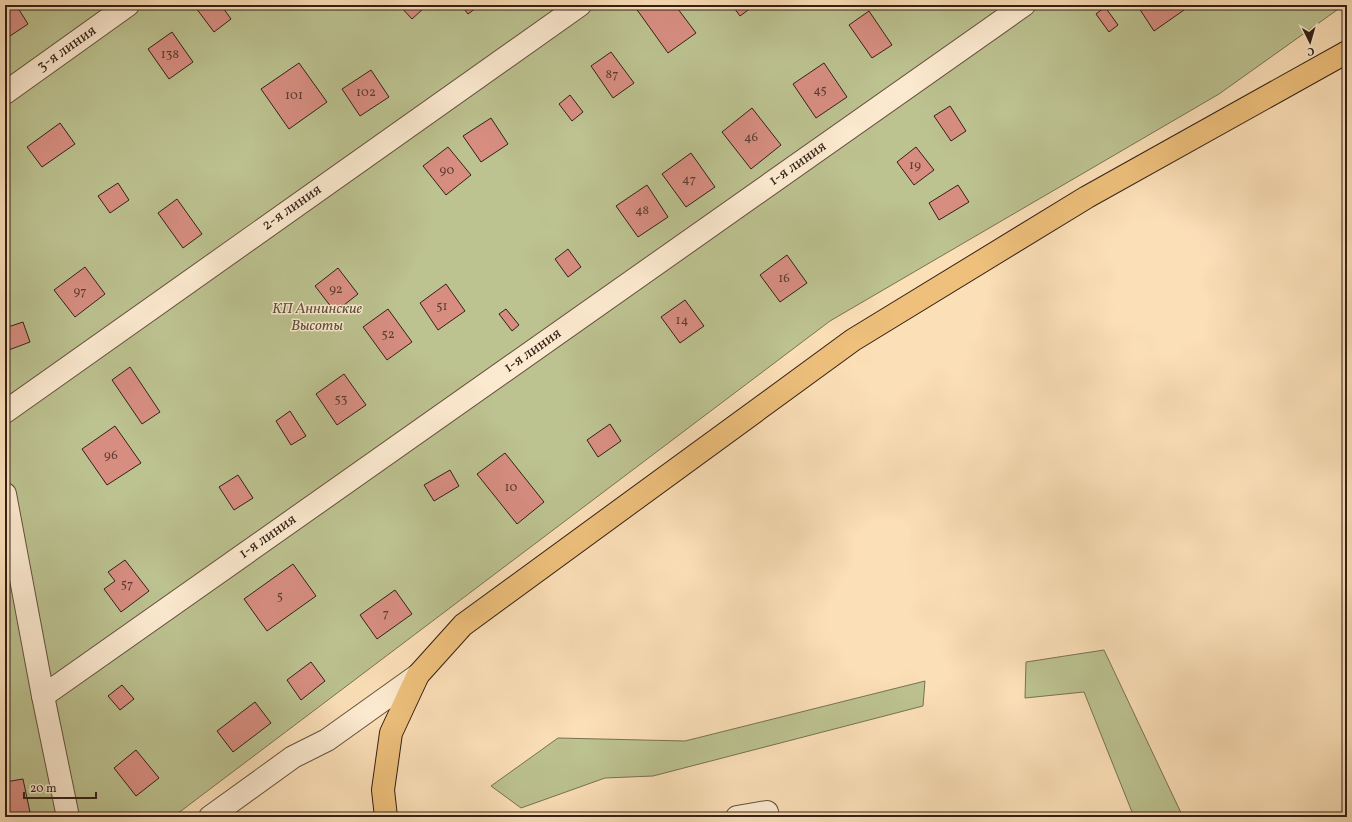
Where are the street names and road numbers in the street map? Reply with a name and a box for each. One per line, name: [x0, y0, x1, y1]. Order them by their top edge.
street label: 3-я линия: [33, 21, 101, 77]
street label: 1-я линия: [765, 136, 831, 191]
street label: 2-я линия: [258, 180, 326, 236]
street label: 1-я линия: [500, 323, 566, 378]
street label: 1-я линия: [235, 509, 301, 564]

